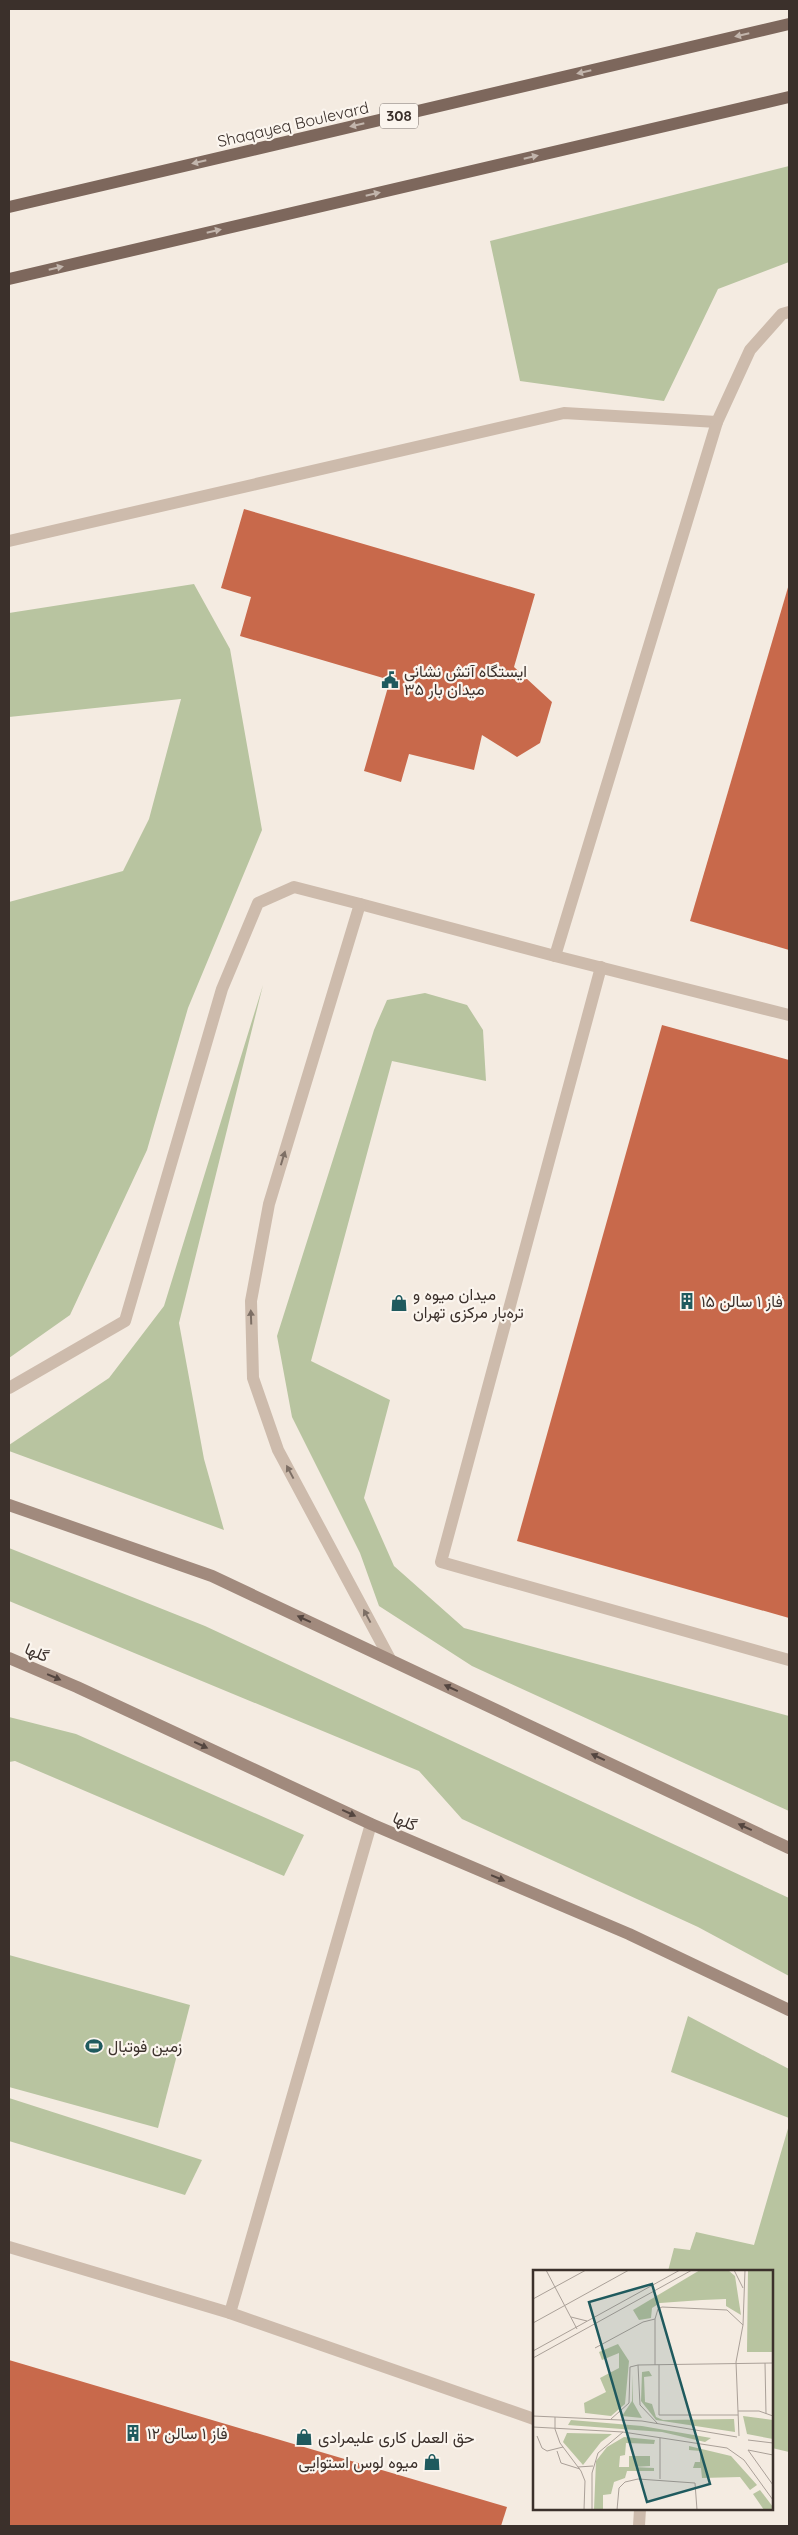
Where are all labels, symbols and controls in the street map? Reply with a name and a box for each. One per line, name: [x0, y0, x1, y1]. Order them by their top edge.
one-way arrow: [734, 31, 749, 39]
one-way arrow: [576, 68, 591, 76]
street label: Shaqayeq Boulevard: [215, 97, 371, 151]
road number: 308: [380, 104, 418, 128]
one-way arrow: [350, 121, 365, 129]
one-way arrow: [523, 153, 538, 161]
one-way arrow: [191, 158, 206, 166]
one-way arrow: [365, 190, 380, 198]
one-way arrow: [207, 227, 222, 235]
one-way arrow: [49, 264, 64, 272]
place label: ایستگاه آتش نشانی ۳۵ میدان بار: [404, 661, 527, 700]
public building icon: ایستگاه آتش نشانی ۳۵ میدان بار: [380, 670, 400, 690]
one-way arrow: [280, 1151, 288, 1166]
place label: میدان میوه و تره‌بار مرکزی تهران: [413, 1284, 524, 1323]
building icon: فاز ۱ سالن ۱۵: [677, 1291, 697, 1311]
place label: فاز ۱ سالن ۱۵: [701, 1291, 783, 1312]
shop icon: میدان میوه و تره‌بار مرکزی تهران: [389, 1293, 409, 1313]
one-way arrow: [247, 1309, 255, 1325]
one-way arrow: [286, 1465, 294, 1480]
one-way arrow: [363, 1608, 371, 1623]
one-way arrow: [297, 1614, 311, 1622]
street label: گلها: [21, 1638, 52, 1667]
one-way arrow: [47, 1673, 62, 1681]
one-way arrow: [444, 1684, 458, 1692]
one-way arrow: [194, 1741, 208, 1749]
one-way arrow: [591, 1753, 605, 1761]
street label: گلها: [389, 1807, 420, 1836]
one-way arrow: [341, 1809, 356, 1818]
one-way arrow: [738, 1823, 752, 1831]
one-way arrow: [491, 1874, 506, 1882]
sports icon: زمین فوتبال: [84, 2036, 104, 2056]
place label: زمین فوتبال: [108, 2036, 182, 2057]
inset map: [533, 2270, 773, 2510]
building icon: فاز ۱ سالن ۱۲: [123, 2423, 143, 2443]
place label: فاز ۱ سالن ۱۲: [147, 2423, 228, 2444]
shop icon: حق العمل کاری علیمرادی: [294, 2427, 314, 2447]
place label: حق العمل کاری علیمرادی: [318, 2427, 475, 2448]
place label: میوه لوس استوایی: [298, 2452, 418, 2473]
shop icon: میوه لوس استوایی: [422, 2452, 442, 2472]

